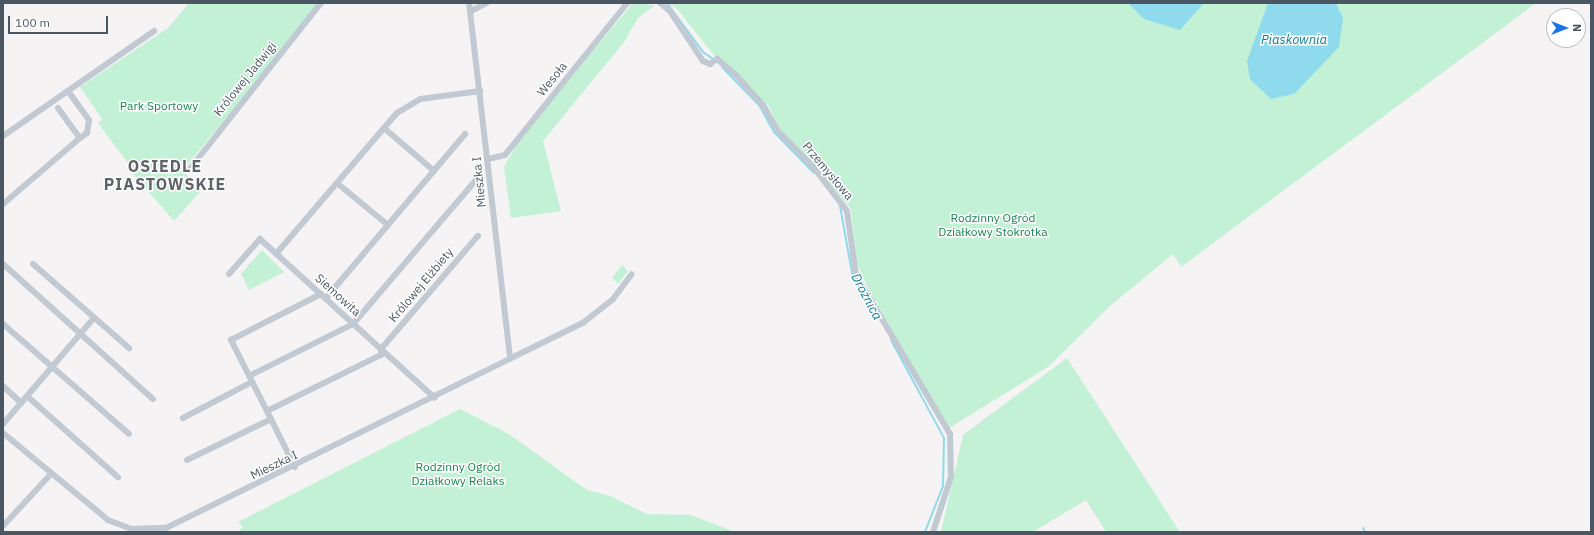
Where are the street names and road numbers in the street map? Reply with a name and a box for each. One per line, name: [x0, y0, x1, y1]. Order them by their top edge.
street label: Królowej Jadwigi: [211, 39, 279, 119]
street label: Wesoła: [534, 59, 570, 99]
street label: Przemysłowa: [800, 139, 856, 203]
street label: Mieszka I: [469, 156, 489, 208]
street label: Królowej Elżbiety: [386, 245, 456, 325]
street label: Siemowita: [312, 271, 364, 319]
street label: Mieszka I: [248, 447, 300, 483]

